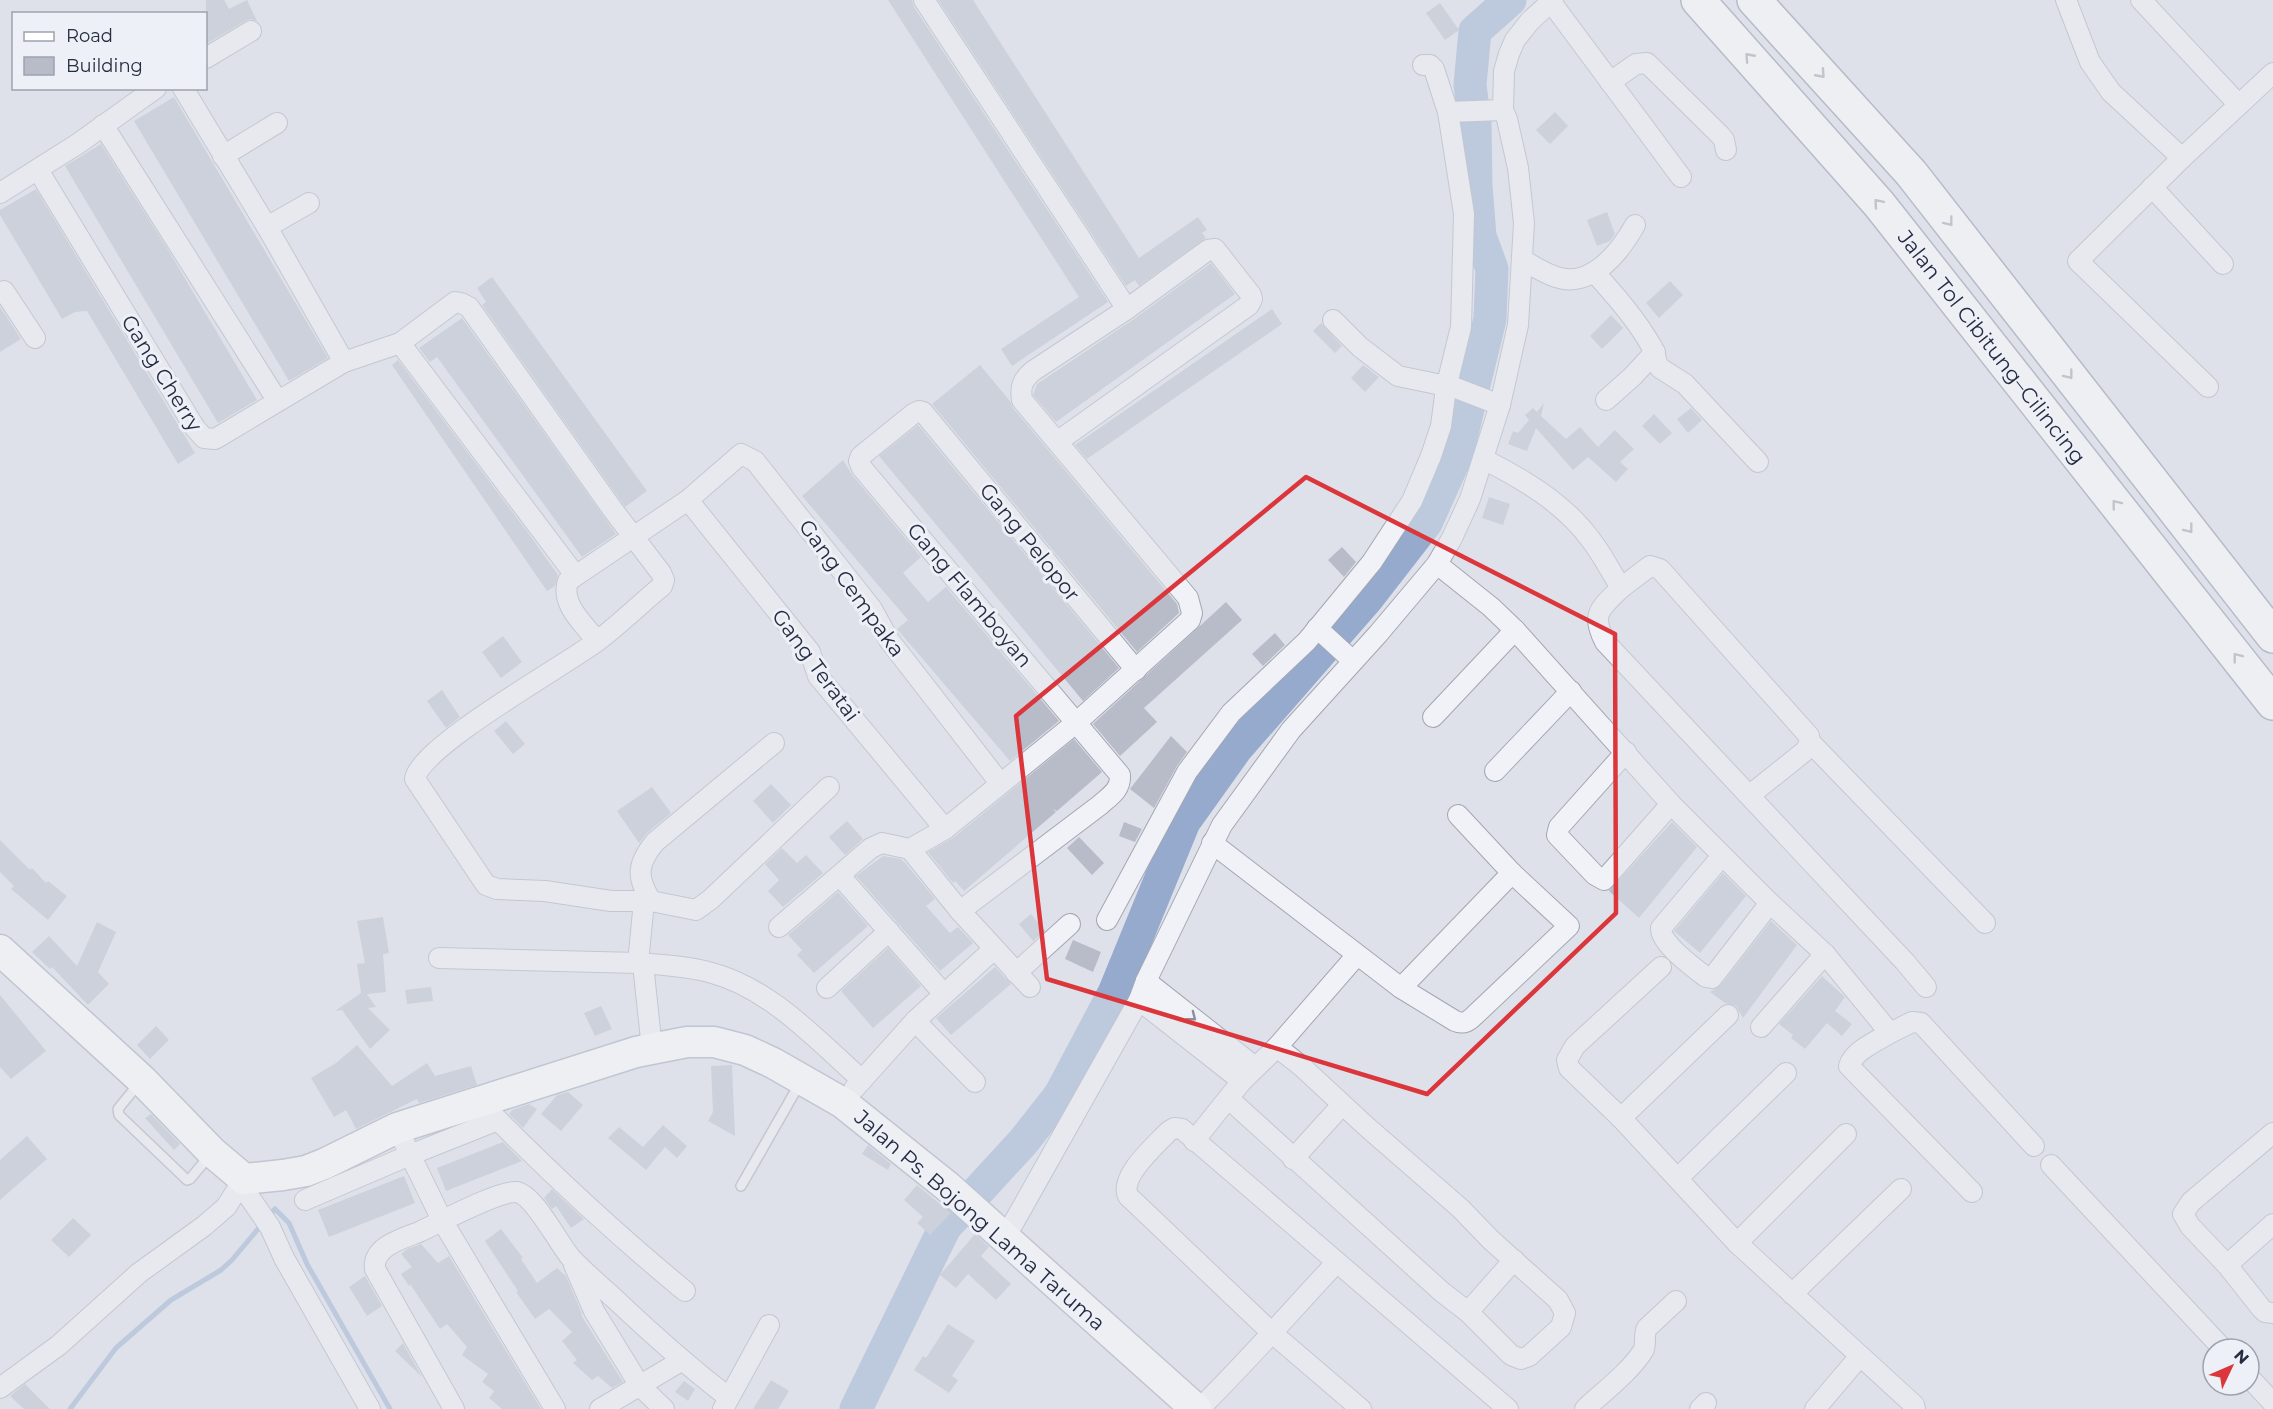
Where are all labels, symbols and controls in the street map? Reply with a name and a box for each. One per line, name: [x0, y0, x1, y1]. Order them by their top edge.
legend: [12, 12, 207, 90]
text: Road: [66, 25, 113, 47]
one-way arrow: [1745, 53, 1756, 64]
text: Building: [66, 55, 143, 77]
one-way arrow: [1814, 68, 1825, 78]
one-way arrow: [1874, 199, 1885, 210]
one-way arrow: [1942, 215, 1953, 226]
street label: Jalan Tol Cibitung–Cilincing: [1892, 224, 2091, 469]
street label: Gang Cherry: [116, 310, 208, 436]
one-way arrow: [2062, 369, 2073, 380]
street label: Gang Pelopor: [975, 478, 1085, 606]
one-way arrow: [2113, 500, 2124, 511]
street label: Gang Cempaka: [794, 515, 910, 661]
street label: Gang Flamboyan: [902, 518, 1038, 672]
one-way arrow: [2182, 522, 2193, 533]
street label: Gang Teratai: [767, 604, 865, 726]
one-way arrow: [2233, 653, 2244, 664]
one-way arrow: [1185, 1010, 1196, 1021]
street label: Jalan Ps. Bojong Lama Taruma: [849, 1104, 1110, 1336]
north arrow: [2201, 1337, 2261, 1397]
text: N: [2230, 1346, 2253, 1368]

